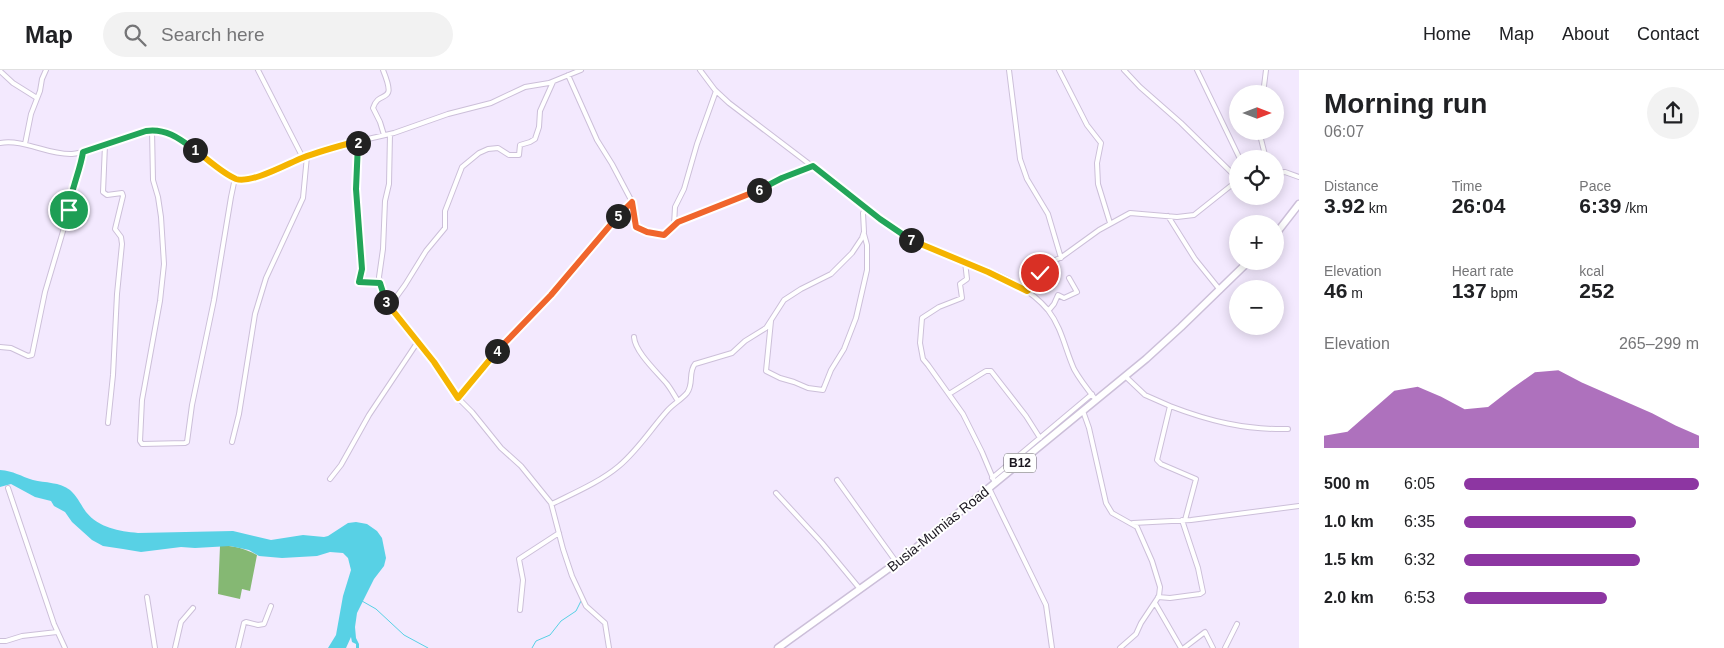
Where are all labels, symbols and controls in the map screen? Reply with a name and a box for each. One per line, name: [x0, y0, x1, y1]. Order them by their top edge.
search box: [103, 12, 453, 57]
text: Map: [25, 21, 73, 48]
icon: search: [121, 21, 149, 49]
text: Search here: [161, 24, 265, 45]
text: Home: [1423, 24, 1471, 44]
text: Map: [1499, 24, 1534, 44]
text: About: [1562, 24, 1609, 44]
text: Contact: [1637, 24, 1699, 44]
north arrow: [1229, 85, 1284, 140]
map controls: [1229, 85, 1284, 335]
button: share: [1647, 87, 1699, 139]
text: Morning run: [1324, 88, 1487, 119]
text: 06:07: [1324, 123, 1364, 140]
pin: 2: [346, 130, 370, 156]
text: 2: [355, 135, 362, 151]
pin: 1: [182, 138, 208, 162]
text: 1: [192, 142, 199, 158]
button: locate: [1229, 150, 1284, 205]
pin: 6: [746, 178, 772, 202]
text: Distance: [1324, 178, 1378, 194]
text: Time: [1452, 178, 1482, 194]
text: Pace: [1579, 178, 1611, 194]
text: 6: [756, 182, 763, 198]
pin: [48, 189, 90, 231]
text: 3.92: [1324, 194, 1365, 217]
text: 26:04: [1452, 194, 1505, 217]
text: 6:39: [1579, 194, 1621, 217]
icon: arrive: [55, 196, 83, 224]
text: km: [1365, 200, 1387, 216]
text: /km: [1621, 200, 1648, 216]
pin: 5: [606, 204, 630, 228]
text: 5: [615, 208, 622, 224]
button: +: [1229, 215, 1284, 270]
pin: 7: [898, 228, 924, 252]
text: 7: [908, 232, 915, 248]
pin: [1019, 252, 1061, 294]
icon: check: [1026, 259, 1054, 287]
text: Elevation: [1324, 263, 1382, 279]
text: Heart rate: [1452, 263, 1514, 279]
text: kcal: [1579, 263, 1604, 279]
text: 46: [1324, 279, 1347, 302]
text: 137: [1452, 279, 1487, 302]
text: 252: [1579, 279, 1614, 302]
button: −: [1229, 280, 1284, 335]
text: m: [1347, 285, 1363, 301]
text: bpm: [1487, 285, 1518, 301]
pin: 3: [374, 290, 398, 314]
text: 3: [383, 294, 390, 310]
text: Elevation: [1324, 335, 1390, 352]
text: 265–299 m: [1619, 335, 1699, 352]
pin: 4: [484, 338, 510, 364]
text: 4: [494, 343, 501, 359]
road number: B12: [1004, 453, 1036, 472]
text: 500 m: [1324, 475, 1369, 492]
text: 6:05: [1404, 475, 1435, 492]
street label: Busia-Mumias Road: [884, 483, 992, 575]
text: 1.0 km: [1324, 513, 1374, 530]
text: 6:35: [1404, 513, 1435, 530]
text: 1.5 km: [1324, 551, 1374, 568]
text: 6:32: [1404, 551, 1435, 568]
text: 2.0 km: [1324, 589, 1374, 606]
text: 6:53: [1404, 589, 1435, 606]

